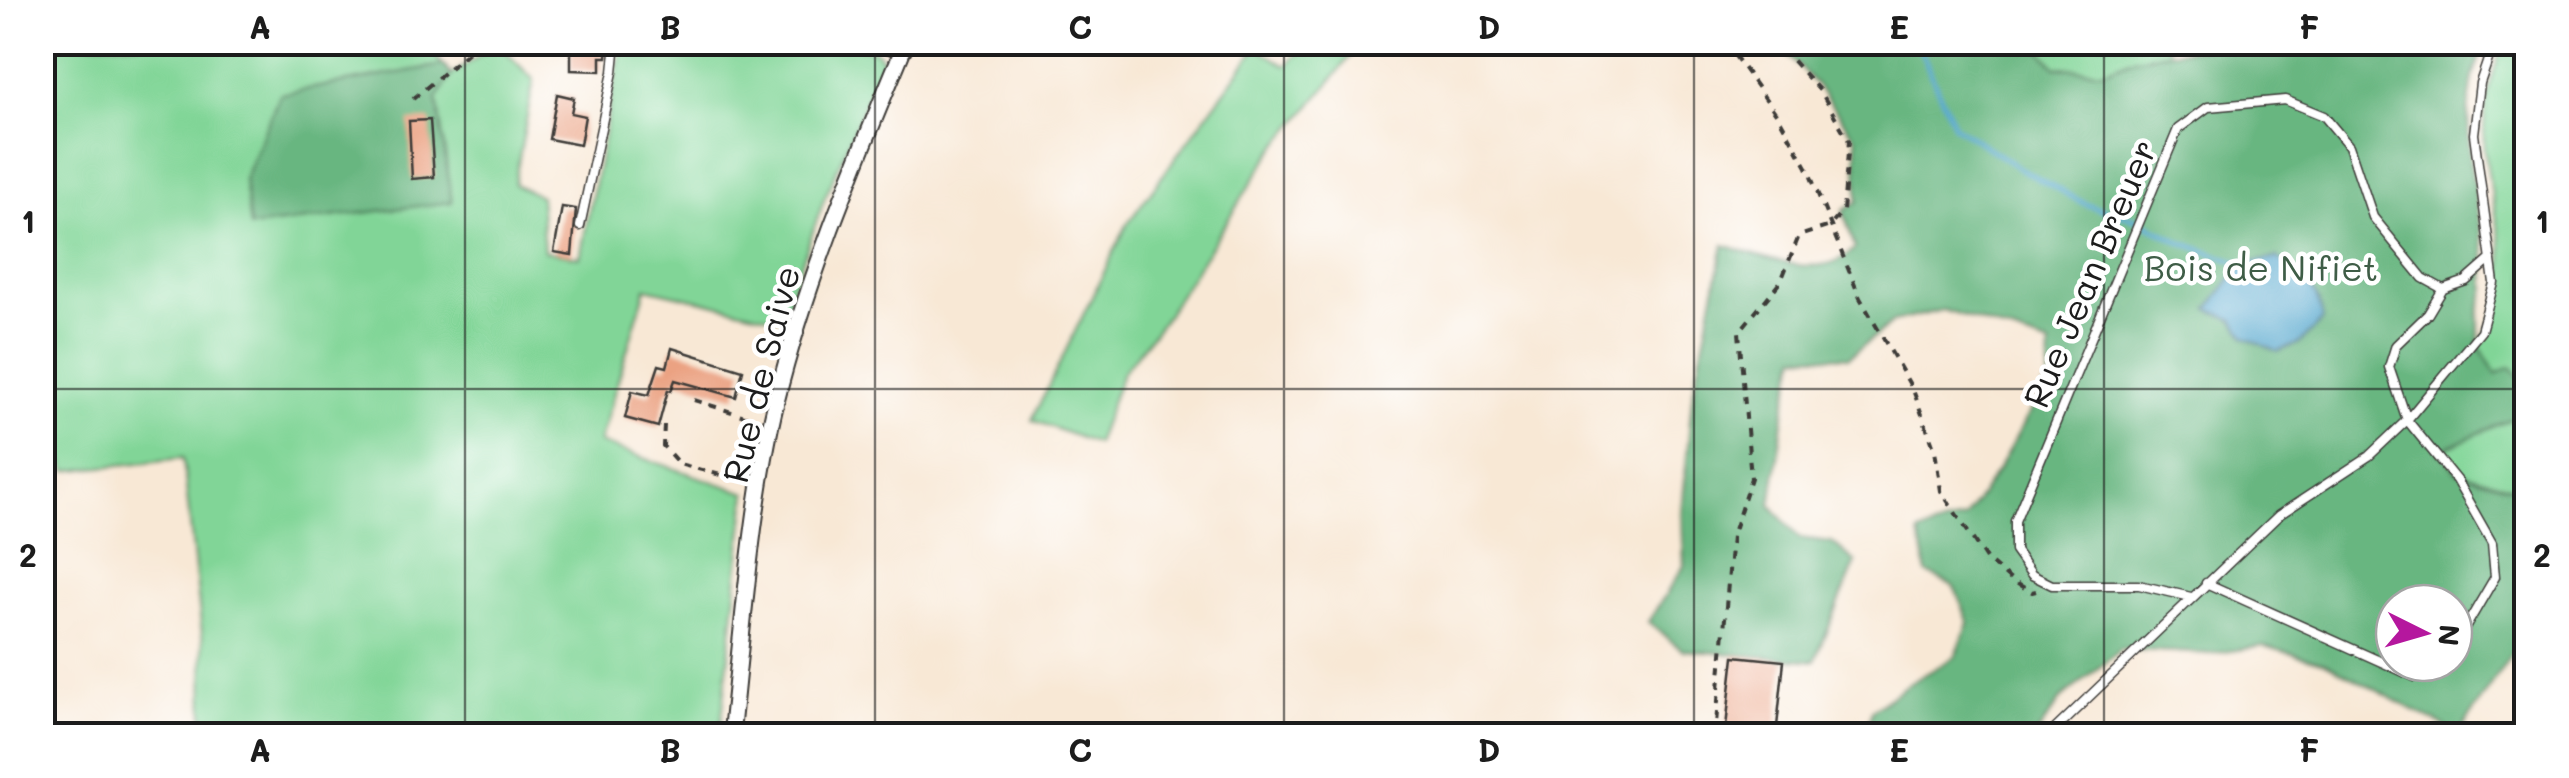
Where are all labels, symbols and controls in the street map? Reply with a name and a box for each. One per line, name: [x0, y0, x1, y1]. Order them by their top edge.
text: A: [249, 5, 271, 47]
text: B: [659, 5, 681, 47]
text: C: [1068, 5, 1092, 47]
text: D: [1478, 5, 1500, 47]
text: E: [1889, 5, 1909, 47]
text: F: [2299, 5, 2319, 47]
street label: Rue Jean Breuer: [2012, 132, 2166, 414]
text: 1: [21, 199, 35, 241]
text: 1: [2535, 199, 2549, 241]
park label: Bois de Nifiet: [2144, 244, 2378, 290]
street label: Rue de Saive: [711, 261, 809, 487]
text: 2: [19, 533, 37, 575]
text: 2: [2533, 533, 2551, 575]
north arrow: [2374, 583, 2474, 683]
text: N: [2431, 623, 2469, 647]
text: A: [249, 728, 271, 770]
text: B: [659, 728, 681, 770]
text: C: [1068, 728, 1092, 770]
text: D: [1478, 728, 1500, 770]
text: E: [1889, 728, 1909, 770]
text: F: [2299, 728, 2319, 770]

